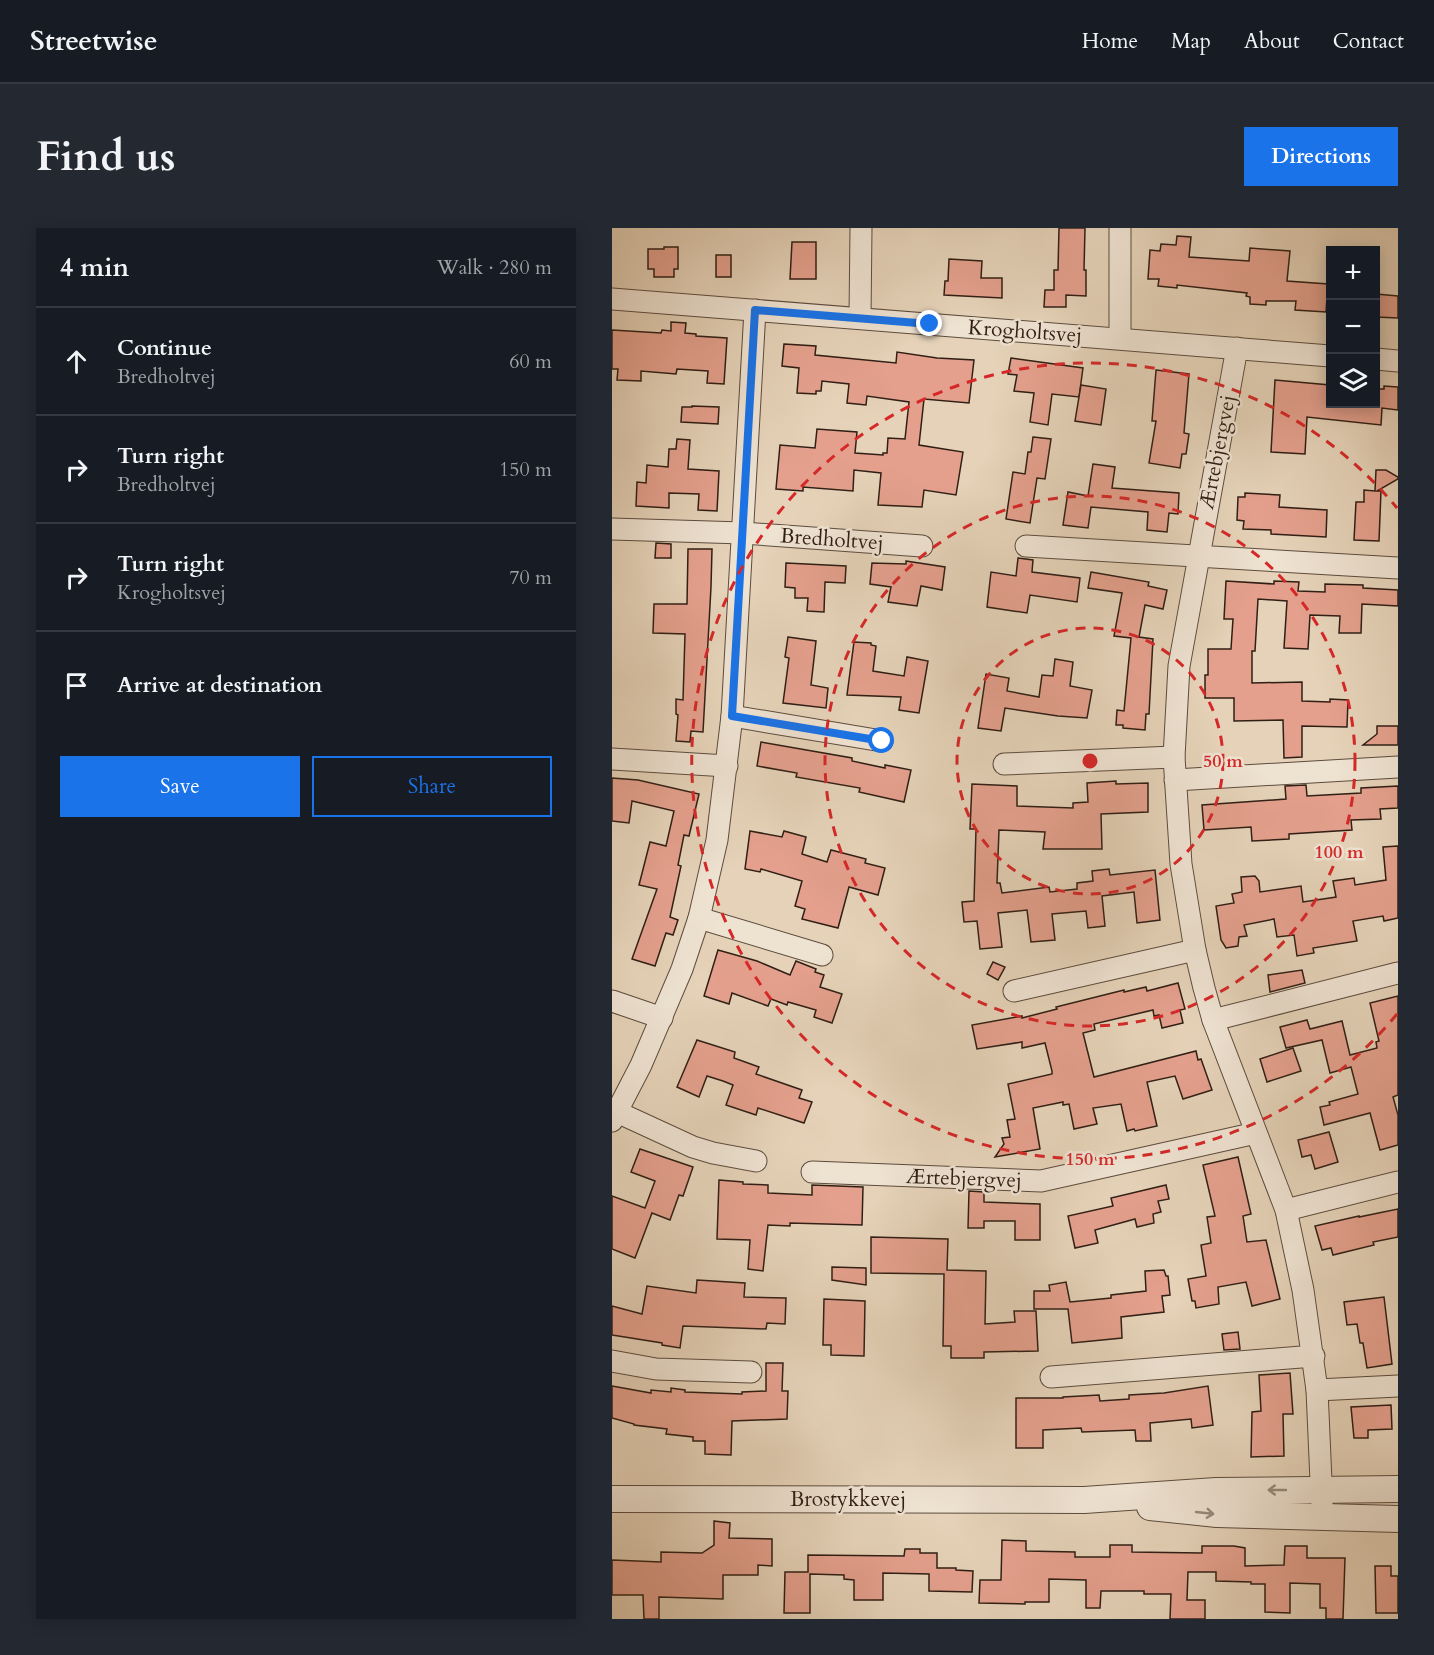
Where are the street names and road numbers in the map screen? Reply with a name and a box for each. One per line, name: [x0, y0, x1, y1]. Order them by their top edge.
street label: Krogholtsvej: [967, 313, 1083, 350]
street label: Ærtebjergvej: [1192, 392, 1243, 512]
street label: Bredholtvej: [779, 521, 885, 558]
street label: Ærtebjergvej: [906, 1162, 1022, 1195]
street label: Brostykkevej: [790, 1485, 906, 1514]

